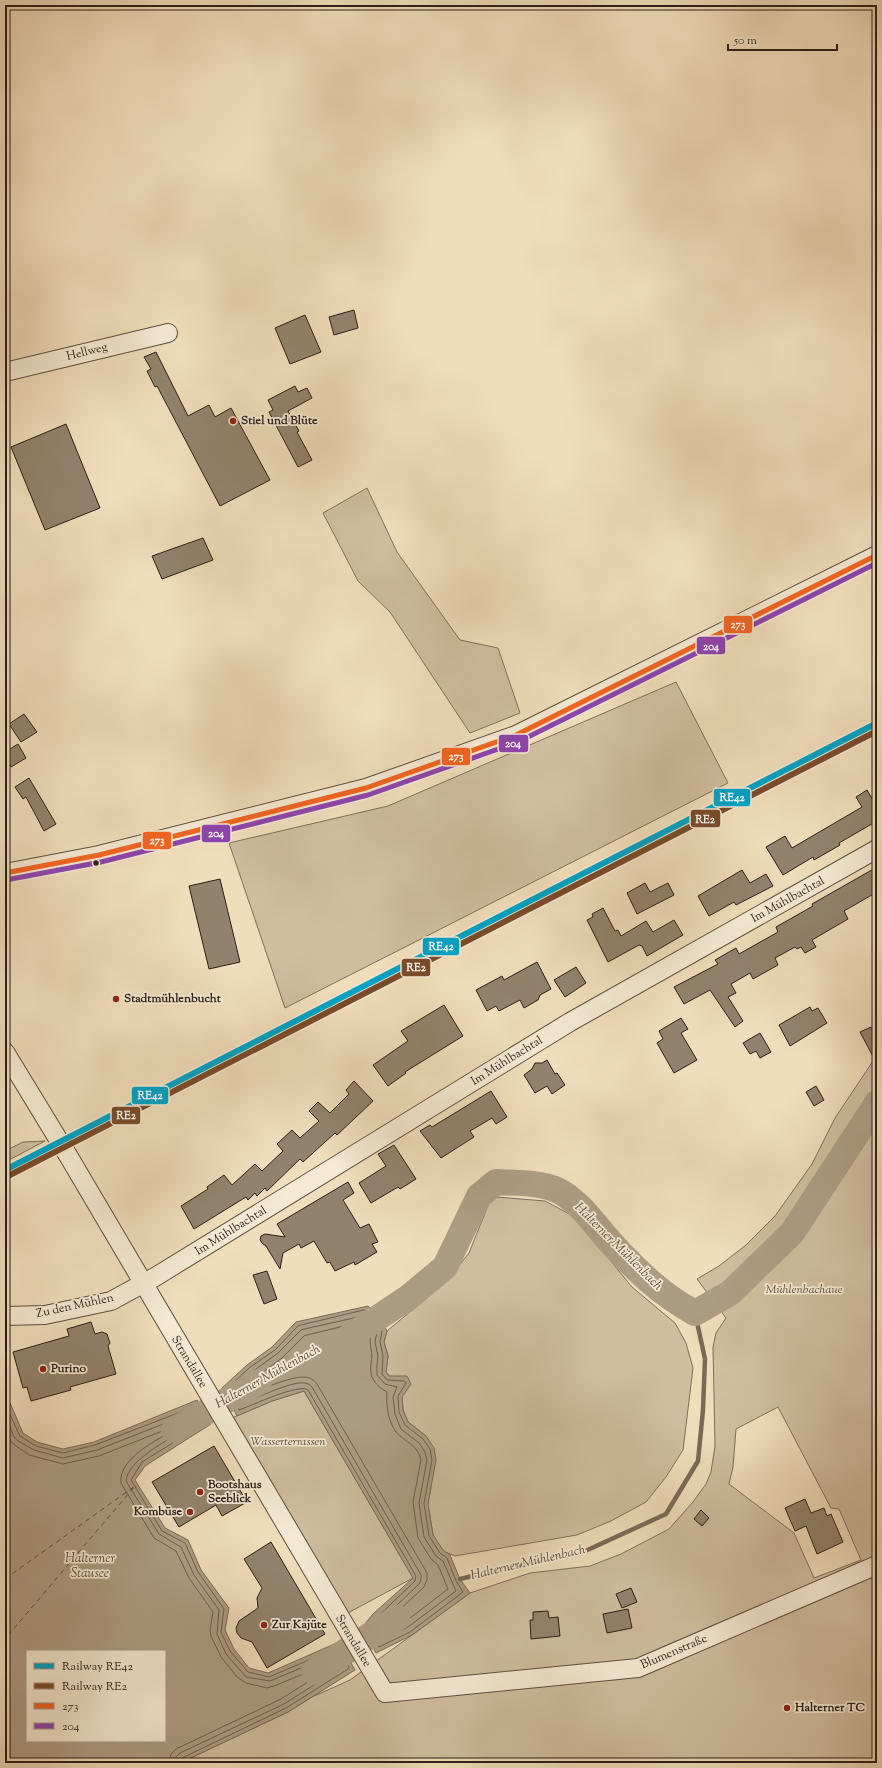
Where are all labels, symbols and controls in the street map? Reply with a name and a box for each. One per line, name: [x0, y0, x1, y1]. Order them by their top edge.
scale bar: [728, 26, 837, 52]
text: 50 m: [733, 32, 757, 50]
street label: Hellweg: [65, 338, 110, 366]
place label: Stiel und Blüte: [241, 412, 318, 430]
marker: Stiel und Blüte: [228, 416, 238, 426]
line badge: 273: [723, 615, 753, 634]
text: 273: [730, 617, 746, 633]
line badge: 204: [696, 636, 726, 655]
text: 204: [703, 639, 719, 655]
line badge: 204: [498, 734, 529, 753]
text: 204: [505, 736, 521, 752]
line badge: 273: [441, 747, 471, 766]
text: 273: [448, 749, 464, 765]
line badge: RE42: [713, 788, 751, 807]
text: RE42: [718, 790, 745, 806]
line badge: RE2: [690, 809, 721, 828]
text: RE2: [694, 812, 716, 828]
line badge: 204: [201, 824, 231, 843]
text: 204: [208, 826, 224, 842]
line badge: 273: [142, 831, 172, 850]
text: 273: [149, 833, 165, 849]
unlabelled marker: [91, 858, 101, 868]
street label: Im Mühlbachtal: [748, 872, 829, 928]
line badge: RE42: [422, 937, 460, 956]
text: RE42: [427, 939, 454, 955]
line badge: RE2: [401, 958, 431, 977]
text: RE2: [405, 960, 427, 976]
place label: Stadtmühlenbucht: [124, 990, 222, 1008]
marker: Stadtmühlenbucht: [111, 994, 121, 1004]
street label: Im Mühlbachtal: [468, 1031, 547, 1090]
line badge: RE42: [131, 1086, 169, 1105]
text: RE42: [136, 1088, 163, 1104]
line badge: RE2: [111, 1106, 141, 1125]
text: RE2: [115, 1108, 137, 1124]
water label: Halterner Mühlenbach: [570, 1199, 666, 1295]
street label: Im Mühlbachtal: [192, 1201, 271, 1260]
park label: Mühlenbachaue: [766, 1281, 843, 1299]
street label: Zu den Mühlen: [35, 1289, 115, 1323]
street label: Strandallee: [166, 1332, 212, 1392]
water label: Halterner Mühlenbach: [212, 1340, 324, 1413]
place label: Purino: [50, 1360, 86, 1378]
marker: Purino: [38, 1364, 48, 1374]
park label: Wasserterrassen: [251, 1433, 326, 1451]
place label: Bootshaus Seeblick: [207, 1476, 262, 1508]
marker: Bootshaus Seeblick: [195, 1487, 205, 1497]
place label: Kombüse: [133, 1503, 182, 1521]
marker: Kombüse: [185, 1507, 195, 1517]
water label: Halterner Mühlenbach: [469, 1541, 588, 1585]
water label: Halterner Stausee: [65, 1550, 115, 1583]
street label: Strandallee: [330, 1611, 376, 1671]
place label: Zur Kajüte: [271, 1616, 327, 1634]
marker: Zur Kajüte: [259, 1620, 269, 1630]
street label: Blumenstraße: [638, 1630, 711, 1674]
legend: [26, 1650, 166, 1742]
text: Railway RE42: [62, 1658, 134, 1676]
text: Railway RE2: [62, 1678, 128, 1696]
text: 273: [62, 1698, 79, 1716]
place label: Halterner TC: [794, 1699, 866, 1717]
marker: Halterner TC: [782, 1703, 792, 1713]
text: 204: [62, 1718, 79, 1736]

